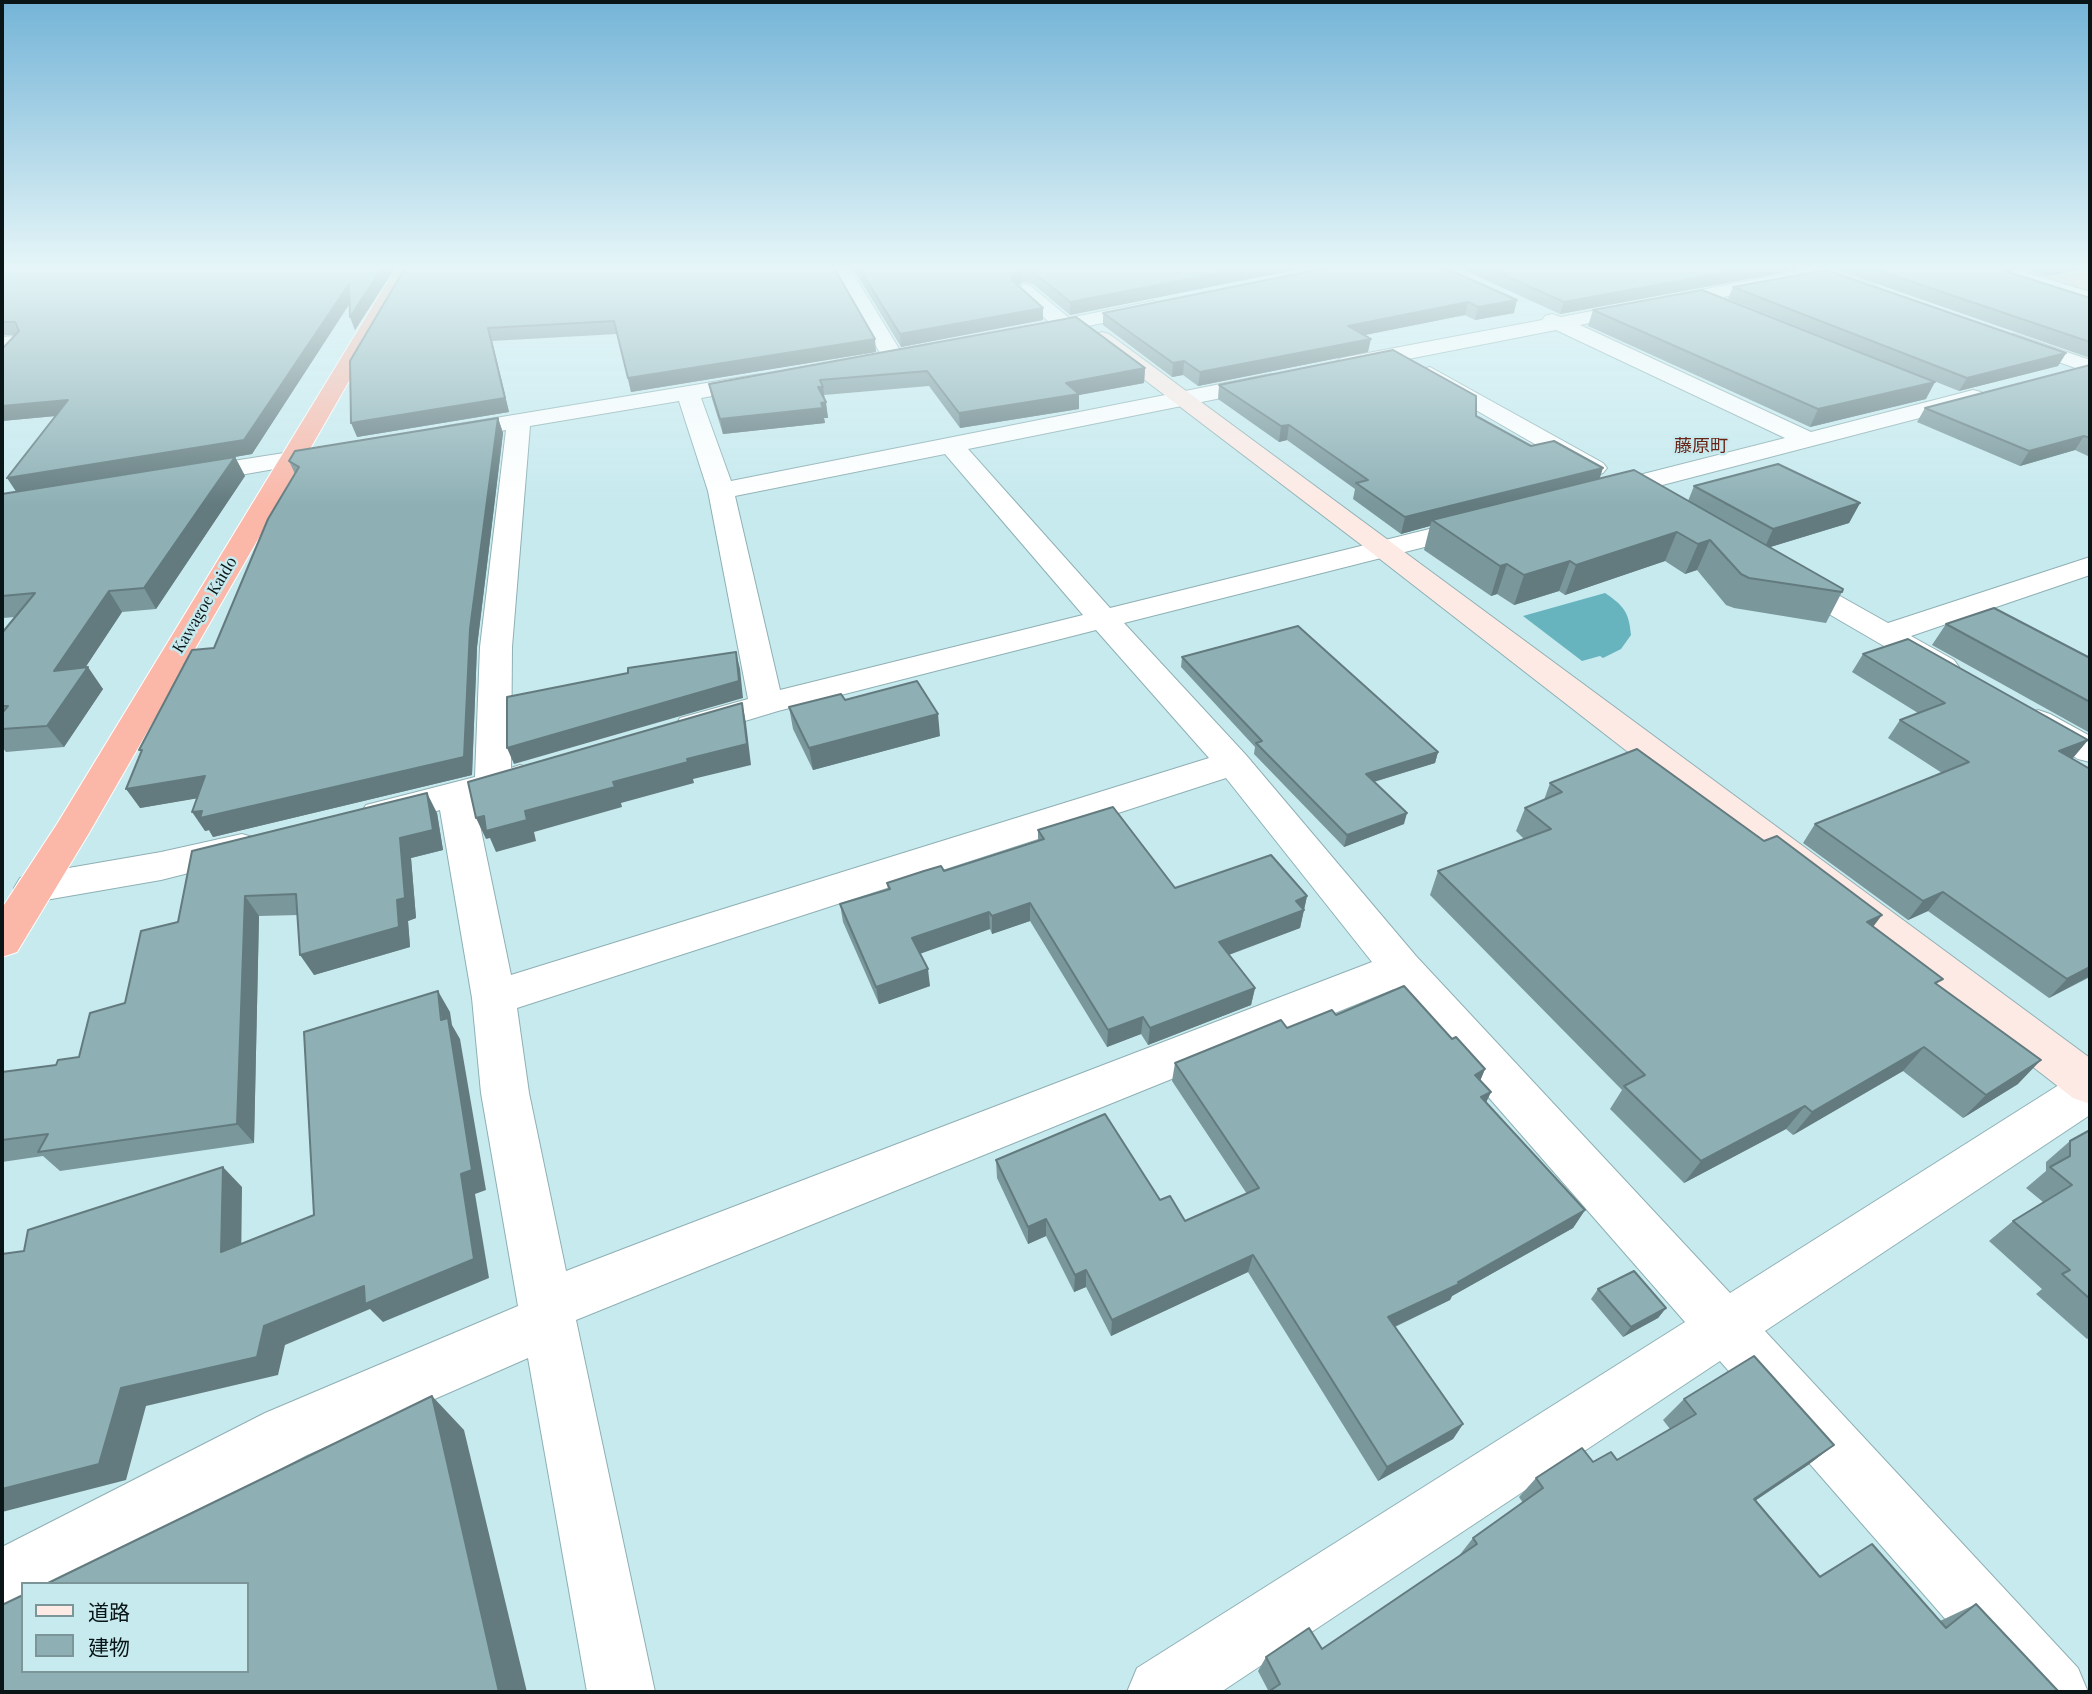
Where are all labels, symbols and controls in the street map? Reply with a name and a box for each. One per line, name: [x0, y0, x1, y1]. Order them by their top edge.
district label: 藤原町: [1674, 435, 1728, 457]
street label: Kawagoe Kaido: [169, 553, 241, 657]
legend: [21, 1582, 248, 1673]
text: 道路: [88, 1597, 130, 1625]
text: 建物: [88, 1632, 130, 1660]

